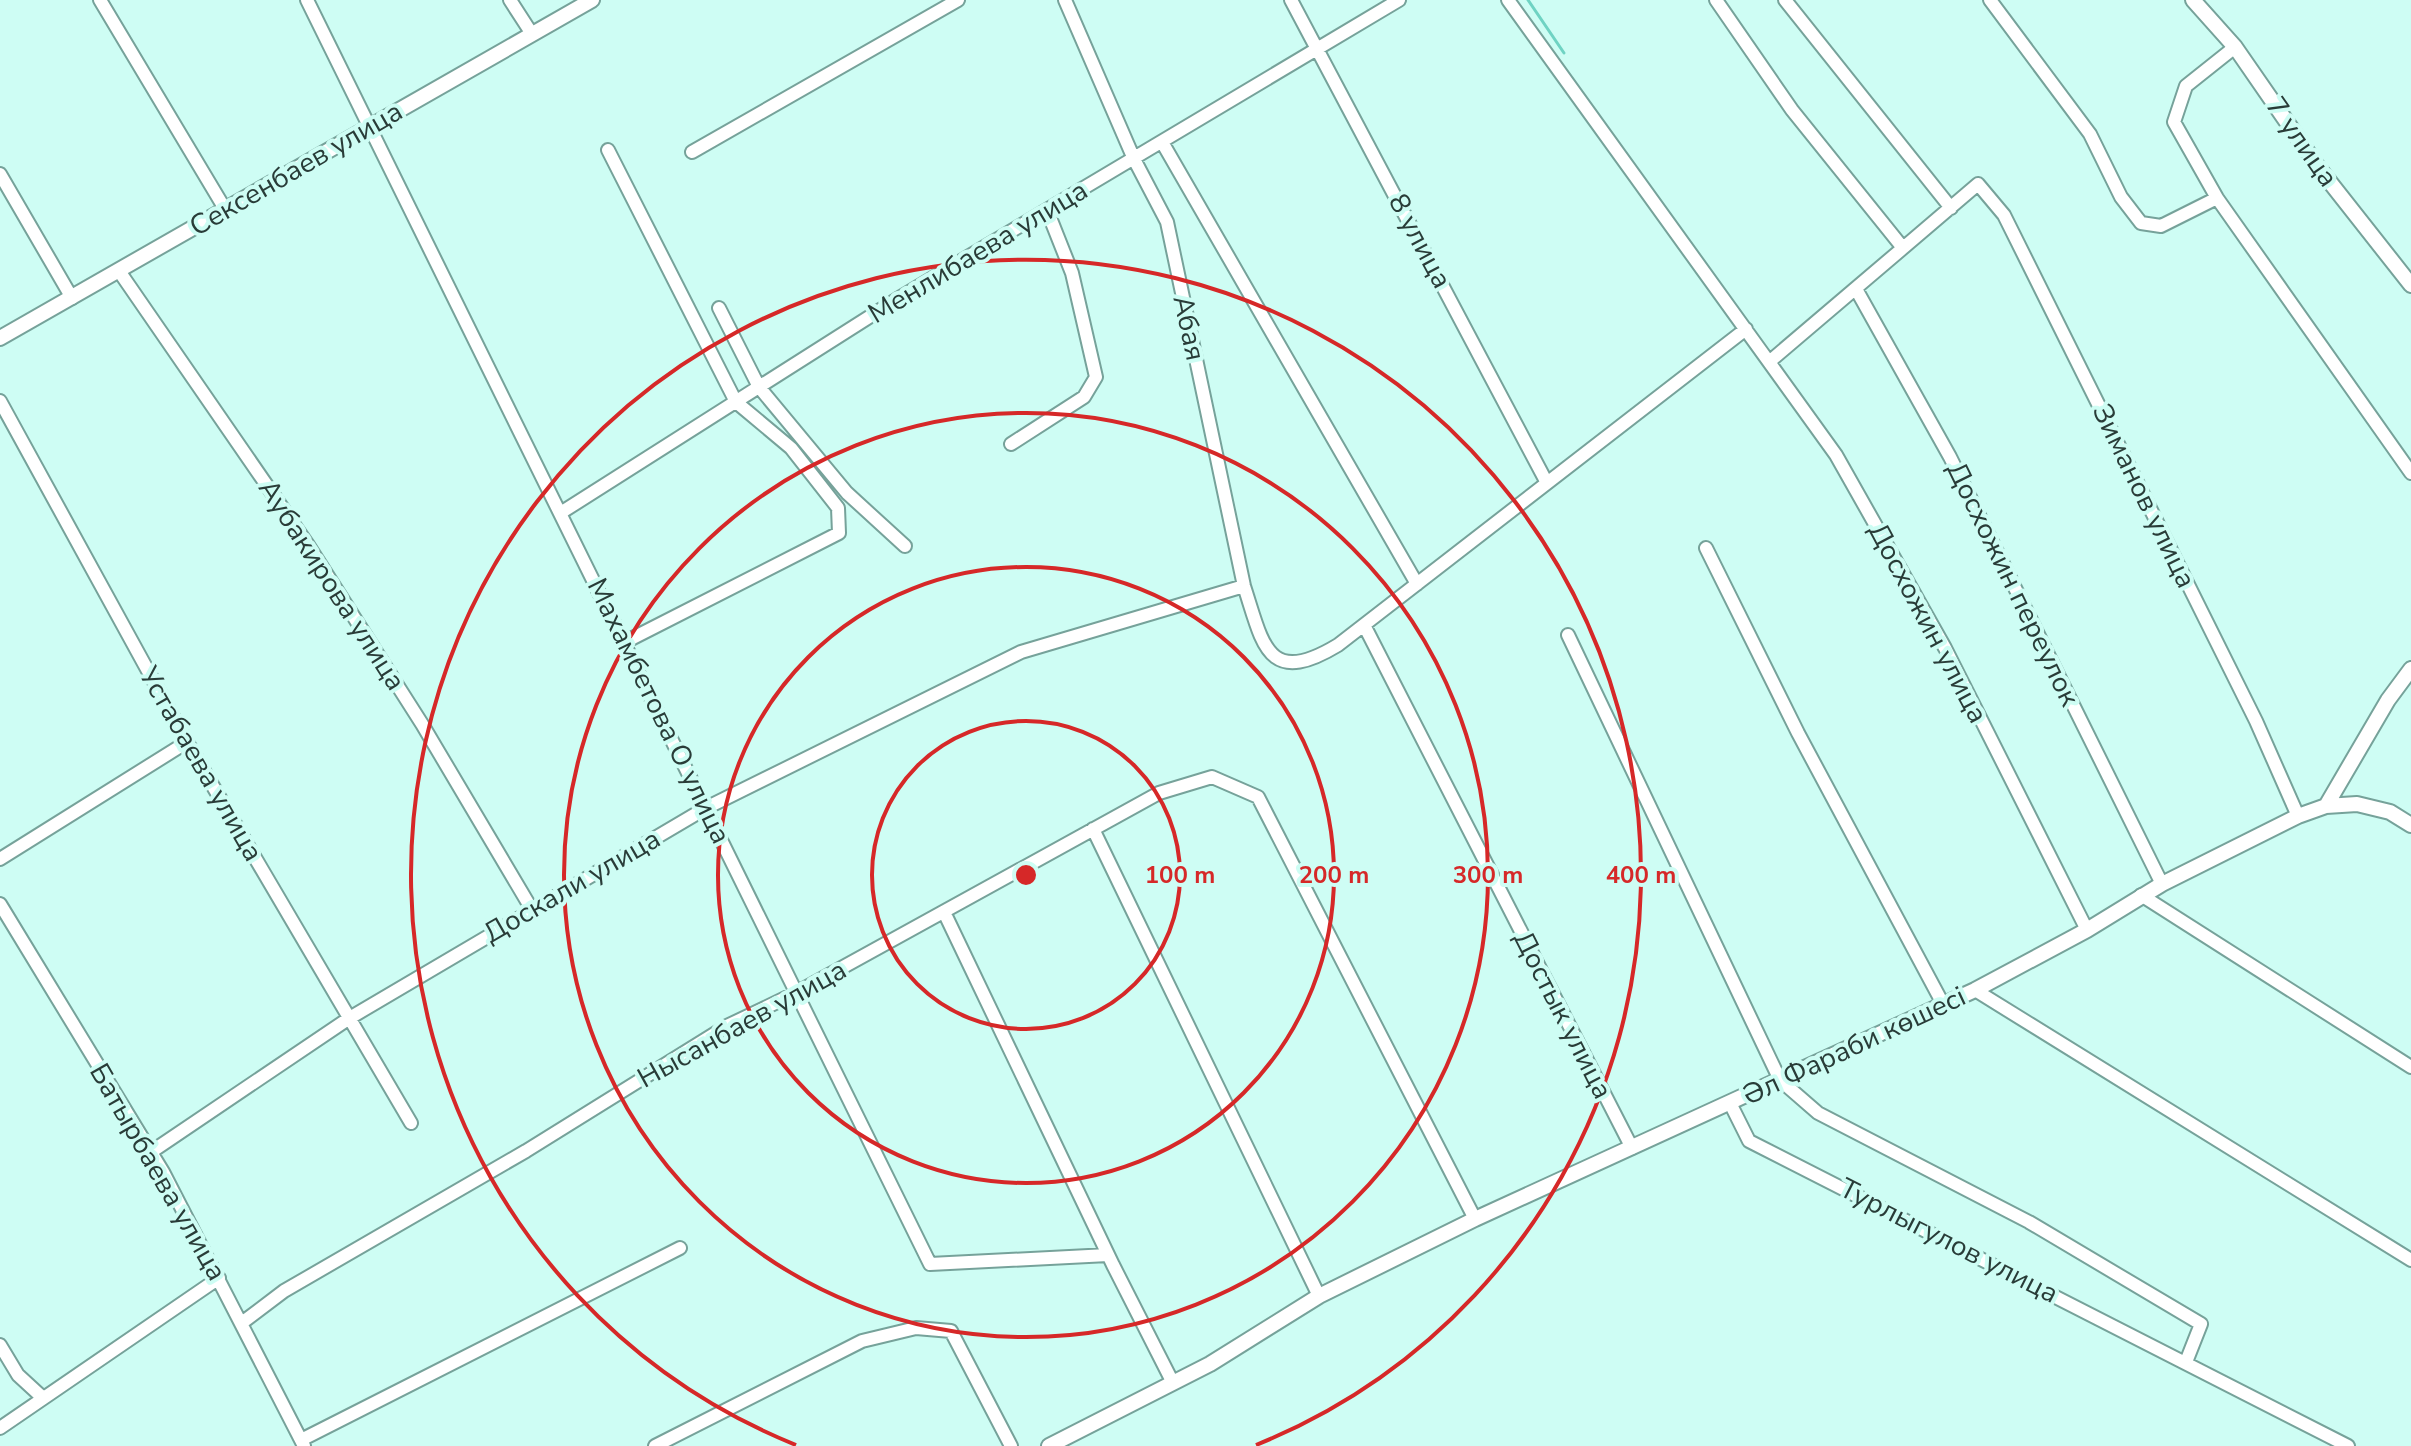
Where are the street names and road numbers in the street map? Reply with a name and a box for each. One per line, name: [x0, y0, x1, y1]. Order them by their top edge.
street label: 7 улица: [2257, 89, 2347, 195]
street label: Сексенбаев улица: [183, 93, 409, 245]
street label: Менлибаева улица: [861, 171, 1095, 333]
street label: 8 улица: [1379, 187, 1461, 295]
street label: Абая: [1164, 292, 1214, 364]
street label: Зиманов улица: [2083, 397, 2205, 595]
street label: Досхожин переулок: [1937, 456, 2089, 713]
street label: Аубакирова улица: [249, 472, 415, 698]
street label: Досхожин улица: [1859, 516, 1997, 730]
street label: Махамбетова О улица: [578, 572, 740, 850]
street label: Устабаева улица: [129, 659, 272, 868]
street label: Доскали улица: [477, 820, 667, 952]
street label: Достык улица: [1504, 925, 1622, 1105]
street label: Нысанбаев улица: [631, 951, 853, 1097]
street label: Әл Фараби көшесі: [1736, 978, 1972, 1114]
street label: Батырбаева улица: [80, 1056, 236, 1288]
street label: Турлыгулов улица: [1833, 1169, 2065, 1313]

